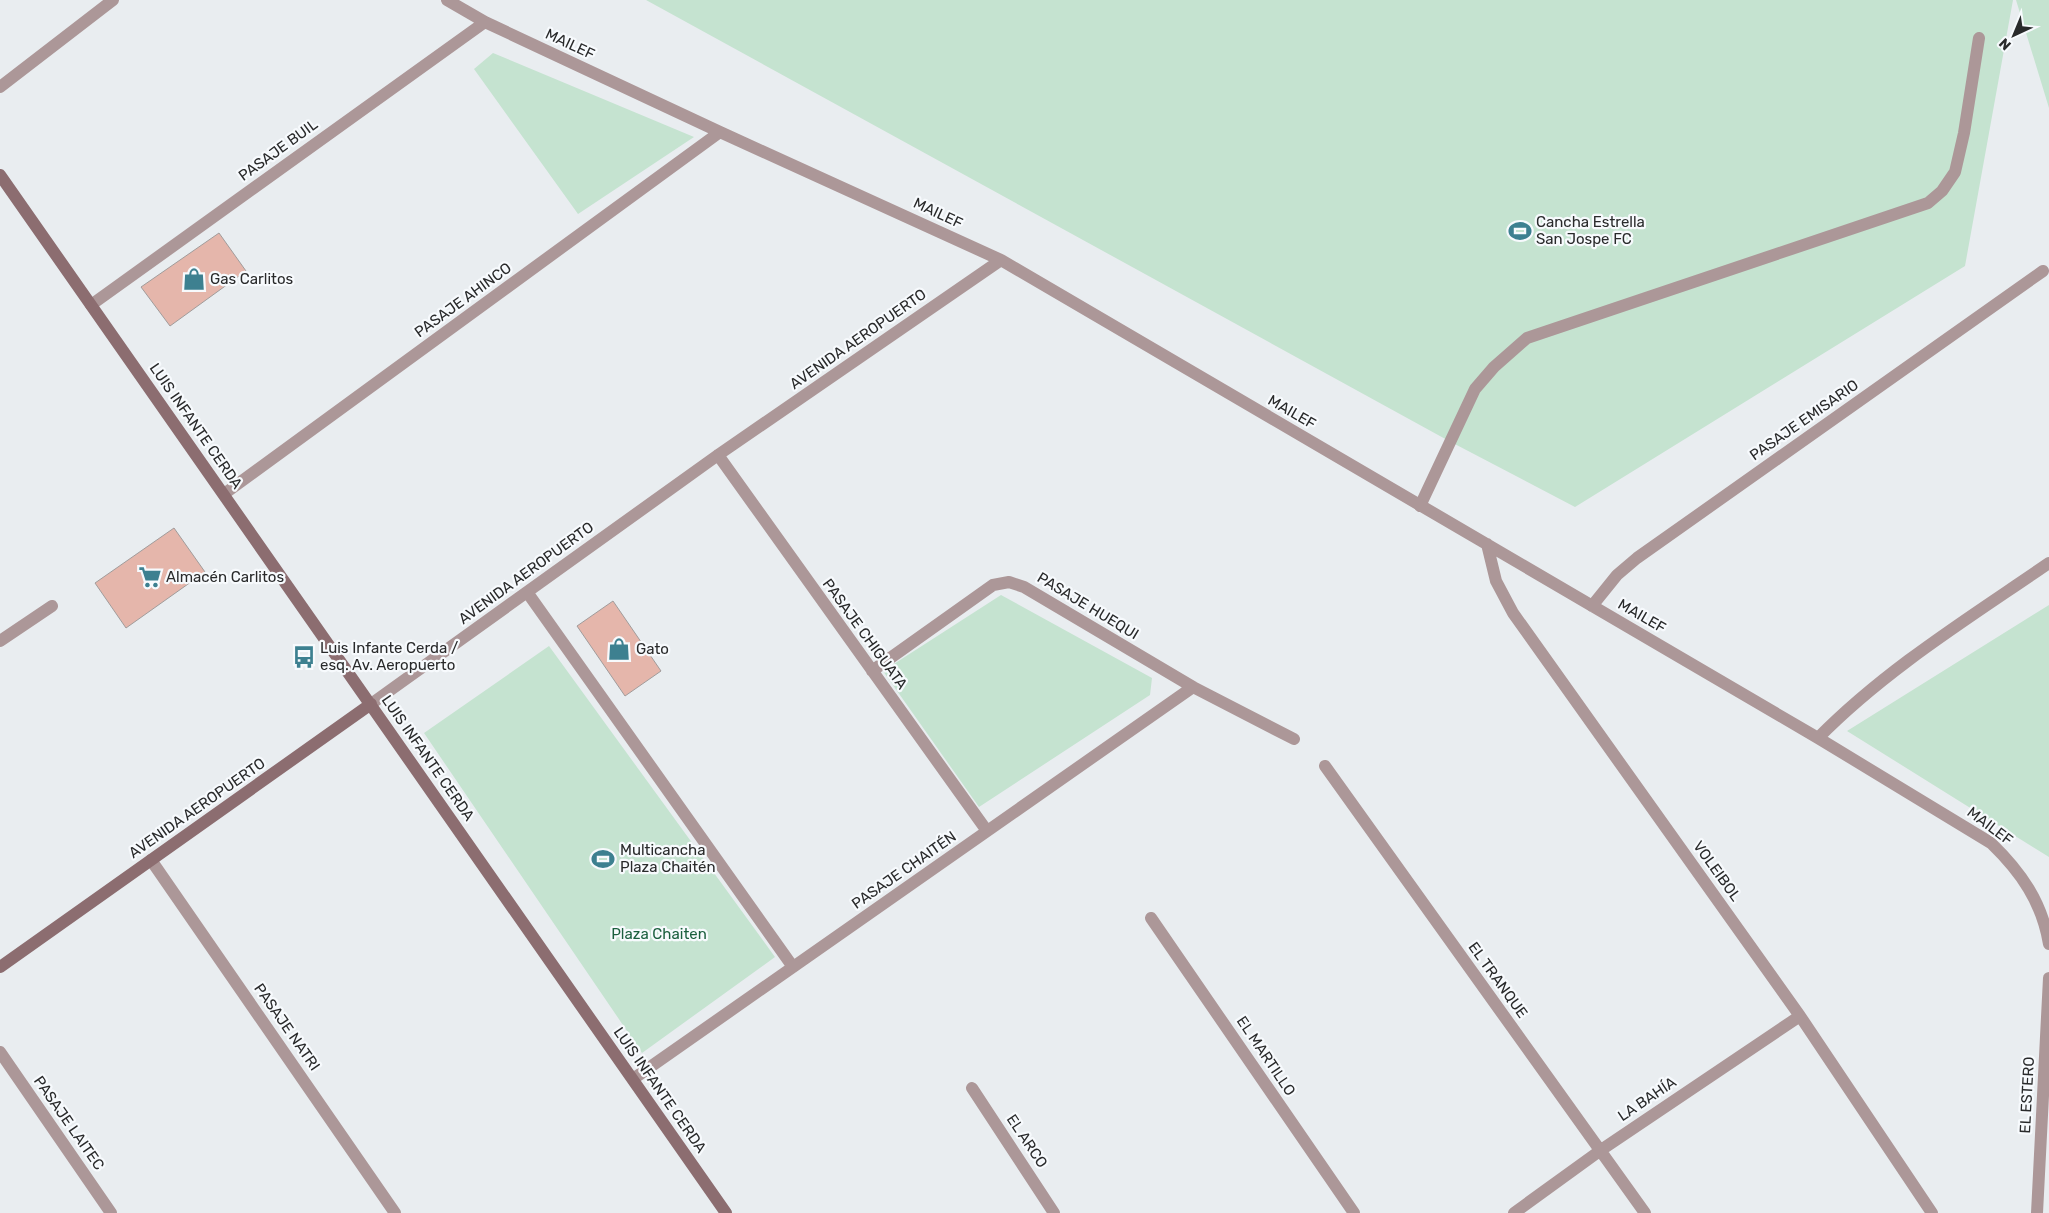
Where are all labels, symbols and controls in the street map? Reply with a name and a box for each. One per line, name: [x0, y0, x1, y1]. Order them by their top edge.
north arrow: [1989, 10, 2039, 60]
street label: MAILEF: [542, 25, 598, 63]
text: N: [1996, 34, 2015, 54]
street label: PASAJE BUIL: [235, 115, 322, 185]
street label: MAILEF: [910, 194, 966, 232]
place label: Cancha Estrella San Jospe FC: [1536, 213, 1645, 248]
sports icon: Cancha Estrella San Jospe FC: [1507, 218, 1533, 244]
street label: PASAJE AHINCO: [411, 259, 515, 341]
shop icon: Gas Carlitos: [181, 266, 207, 292]
place label: Gas Carlitos: [210, 270, 294, 288]
street label: AVENIDA AEROPUERTO: [786, 285, 930, 393]
street label: LUIS INFANTE CERDA: [146, 360, 246, 492]
street label: PASAJE EMISARIO: [1746, 376, 1862, 464]
street label: MAILEF: [1265, 391, 1319, 433]
street label: AVENIDA AEROPUERTO: [455, 518, 597, 628]
supermarket icon: Almacén Carlitos: [137, 564, 163, 590]
place label: Almacén Carlitos: [166, 568, 284, 586]
street label: PASAJE HUEQUI: [1034, 569, 1142, 643]
street label: PASAJE CHIGUATA: [819, 575, 911, 693]
street label: MAILEF: [1615, 595, 1669, 637]
shop icon: Gato: [606, 636, 632, 662]
place label: Luis Infante Cerda / esq. Av. Aeropuerto: [320, 639, 458, 674]
place label: Gato: [636, 640, 669, 658]
bus stop icon: Luis Infante Cerda / esq. Av. Aeropuerto: [291, 644, 317, 670]
street label: LUIS INFANTE CERDA: [378, 692, 478, 824]
street label: AVENIDA AEROPUERTO: [125, 754, 269, 862]
street label: MAILEF: [1964, 803, 2017, 849]
street label: PASAJE CHAITÉN: [848, 827, 960, 913]
street label: VOLEIBOL: [1689, 837, 1745, 905]
place label: Multicancha Plaza Chaitén: [620, 841, 716, 876]
sports icon: Multicancha Plaza Chaitén: [590, 846, 616, 872]
park label: Plaza Chaiten: [611, 925, 707, 943]
street label: EL TRANQUE: [1465, 939, 1531, 1021]
street label: PASAJE NATRI: [250, 980, 324, 1074]
street label: EL MARTILLO: [1233, 1013, 1299, 1099]
street label: LUIS INFANTE CERDA: [610, 1024, 710, 1156]
street label: EL ESTERO: [2016, 1056, 2038, 1134]
street label: PASAJE LAITEC: [30, 1073, 108, 1173]
street label: LA BAHÍA: [1614, 1073, 1680, 1125]
street label: EL ARCO: [1003, 1111, 1051, 1171]

